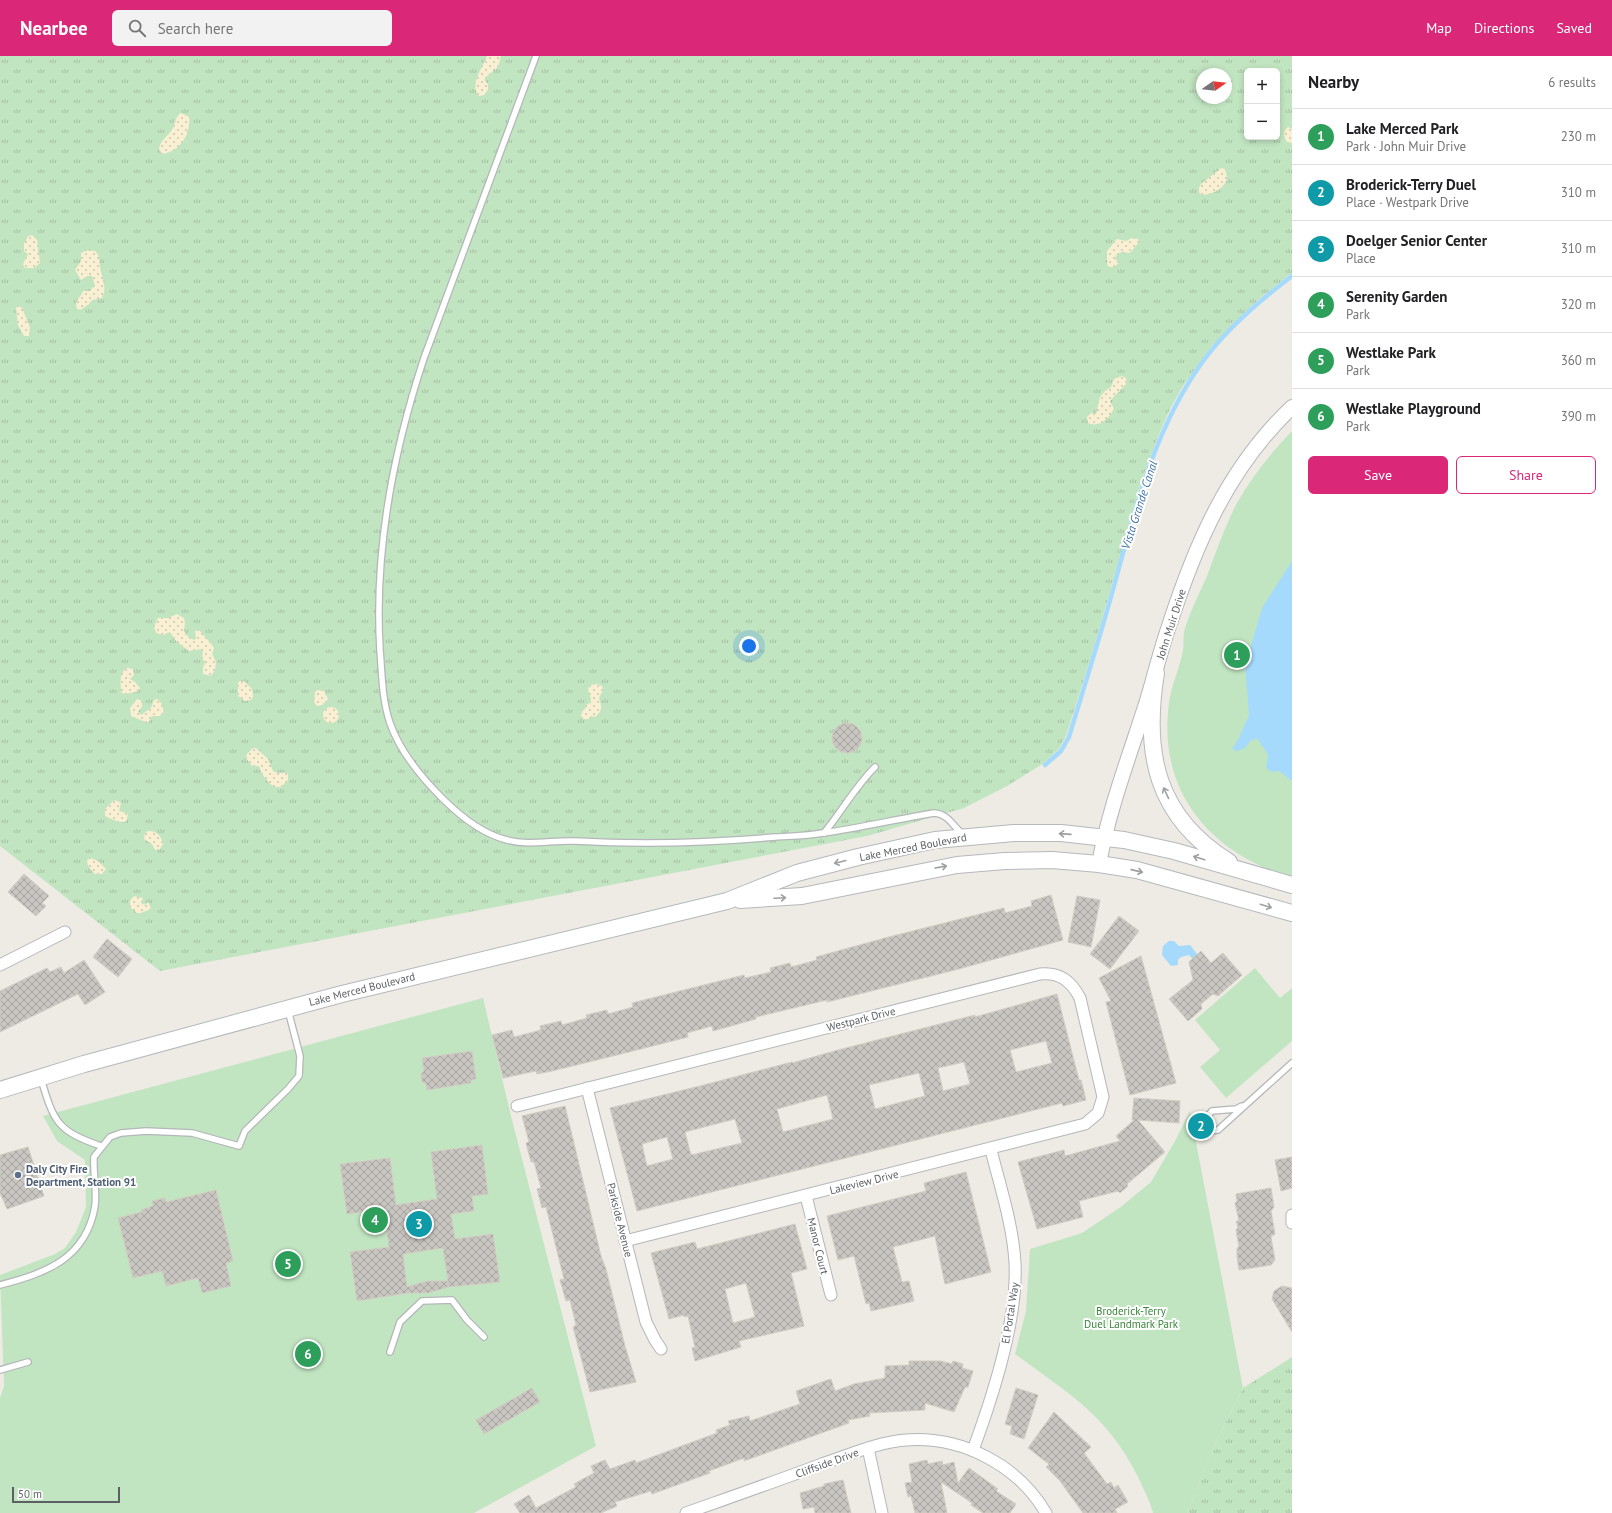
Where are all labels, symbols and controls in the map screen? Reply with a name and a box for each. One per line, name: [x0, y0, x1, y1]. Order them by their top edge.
search box: [112, 10, 392, 46]
text: Nearbee: [20, 16, 88, 40]
icon: search: [126, 17, 148, 39]
text: Search here: [158, 19, 233, 38]
text: Map: [1426, 19, 1452, 37]
text: Directions: [1474, 19, 1534, 37]
text: Saved: [1556, 19, 1592, 37]
north arrow: [1196, 68, 1232, 104]
map controls: [1244, 68, 1280, 140]
button: +: [1244, 68, 1280, 104]
text: Nearby: [1308, 71, 1359, 93]
text: 6 results: [1548, 74, 1596, 91]
button: −: [1244, 104, 1280, 140]
text: Lake Merced Park: [1346, 119, 1459, 138]
text: 1: [1317, 128, 1325, 145]
text: 230 m: [1561, 128, 1596, 145]
text: Park · John Muir Drive: [1346, 138, 1466, 155]
text: Broderick-Terry Duel: [1346, 175, 1476, 194]
text: 2: [1317, 184, 1325, 201]
text: 310 m: [1561, 184, 1596, 201]
text: Place · Westpark Drive: [1346, 194, 1469, 211]
text: Doelger Senior Center: [1346, 231, 1487, 250]
text: 3: [1317, 240, 1325, 257]
text: 310 m: [1561, 240, 1596, 257]
text: Place: [1346, 250, 1376, 267]
text: Serenity Garden: [1346, 287, 1448, 306]
text: 4: [1317, 296, 1325, 313]
text: 320 m: [1561, 296, 1596, 313]
text: Park: [1346, 306, 1370, 323]
text: Westlake Park: [1346, 343, 1436, 362]
text: 5: [1317, 352, 1325, 369]
text: 360 m: [1561, 352, 1596, 369]
text: Park: [1346, 362, 1370, 379]
text: Westlake Playground: [1346, 399, 1481, 418]
text: 6: [1317, 408, 1325, 425]
text: 390 m: [1561, 408, 1596, 425]
text: Park: [1346, 418, 1370, 435]
button: Save: [1308, 456, 1448, 494]
button: Share: [1456, 456, 1596, 494]
water label: Vista Grande Canal: [1118, 458, 1161, 551]
street label: John Muir Drive: [1153, 587, 1189, 662]
your location: [739, 636, 759, 656]
pin: 1: [1224, 640, 1250, 670]
one-way arrow: [1161, 787, 1169, 799]
street label: Lake Merced Boulevard: [858, 830, 968, 864]
one-way arrow: [1059, 830, 1072, 837]
one-way arrow: [1192, 854, 1205, 861]
one-way arrow: [833, 858, 846, 866]
one-way arrow: [934, 863, 947, 871]
one-way arrow: [1131, 867, 1144, 875]
one-way arrow: [773, 895, 786, 902]
one-way arrow: [1259, 903, 1272, 910]
street label: Lake Merced Boulevard: [307, 969, 417, 1009]
street label: Westpark Drive: [825, 1004, 897, 1034]
pin: 2: [1188, 1111, 1214, 1141]
place label: Daly City Fire Department, Station 91: [26, 1162, 136, 1189]
street label: Lakeview Drive: [828, 1167, 900, 1197]
marker: Daly City Fire Department, Station 91: [13, 1170, 23, 1180]
street label: Parkside Avenue: [604, 1181, 636, 1259]
pin: 4: [362, 1205, 388, 1235]
pin: 3: [406, 1209, 432, 1239]
street label: Manor Court: [804, 1216, 832, 1276]
pin: 5: [275, 1249, 301, 1279]
street label: El Portal Way: [998, 1280, 1022, 1345]
park label: Broderick-Terry Duel Landmark Park: [1084, 1304, 1179, 1331]
pin: 6: [295, 1339, 321, 1369]
street label: Cliffside Drive: [794, 1445, 861, 1481]
scale bar: [12, 1485, 120, 1504]
text: 50 m: [18, 1487, 42, 1501]

